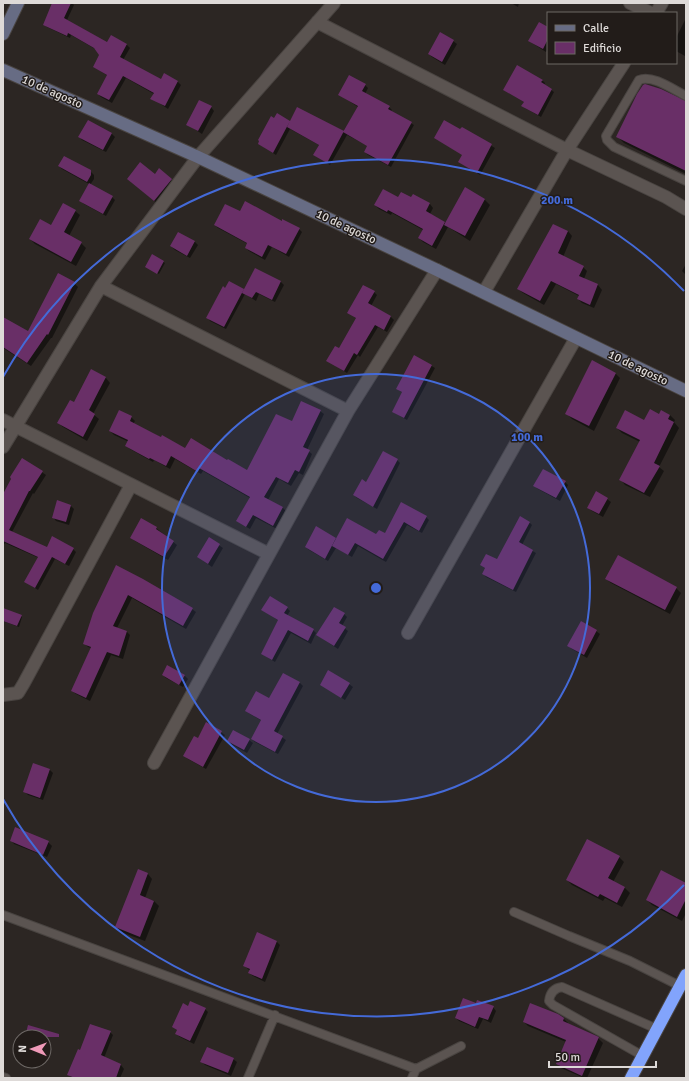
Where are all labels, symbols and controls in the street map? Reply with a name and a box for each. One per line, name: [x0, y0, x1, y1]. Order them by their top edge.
legend: [547, 12, 677, 64]
text: Calle: [583, 21, 609, 36]
text: Edificio: [583, 41, 621, 56]
street label: 10 de agosto: [19, 72, 85, 112]
text: 200 m: [541, 193, 573, 208]
street label: 10 de agosto: [313, 207, 379, 247]
street label: 10 de agosto: [606, 347, 670, 389]
text: 100 m: [511, 430, 543, 445]
centre of rings: [369, 581, 383, 595]
north arrow: [12, 1029, 52, 1069]
scale bar: [549, 1043, 656, 1069]
text: N: [16, 1045, 29, 1053]
text: 50 m: [555, 1050, 580, 1065]

